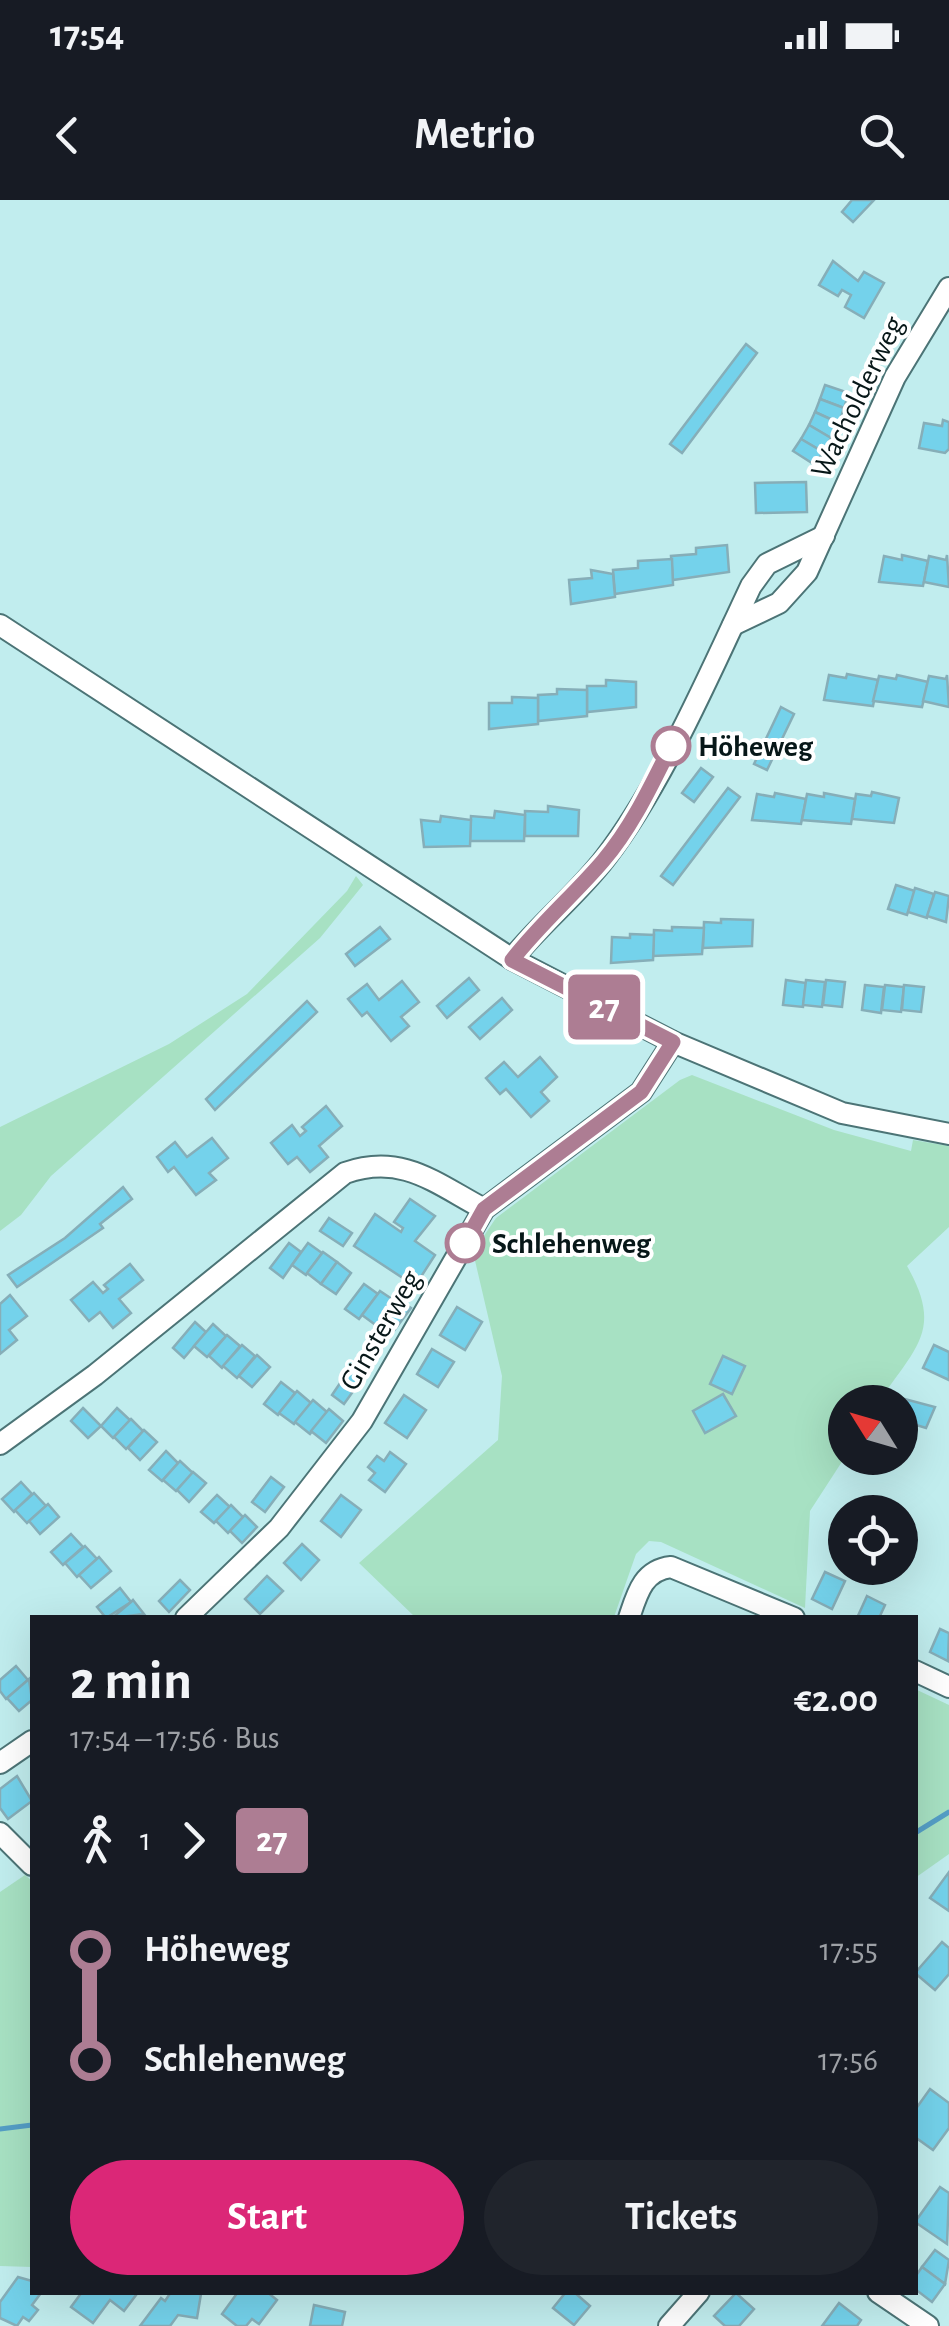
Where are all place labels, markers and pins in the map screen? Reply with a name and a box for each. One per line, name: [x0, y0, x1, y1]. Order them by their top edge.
marker: Höheweg: [652, 727, 690, 765]
place label: Höheweg: [698, 732, 814, 762]
marker: Schlehenweg: [446, 1224, 484, 1262]
place label: Schlehenweg: [492, 1229, 652, 1259]

